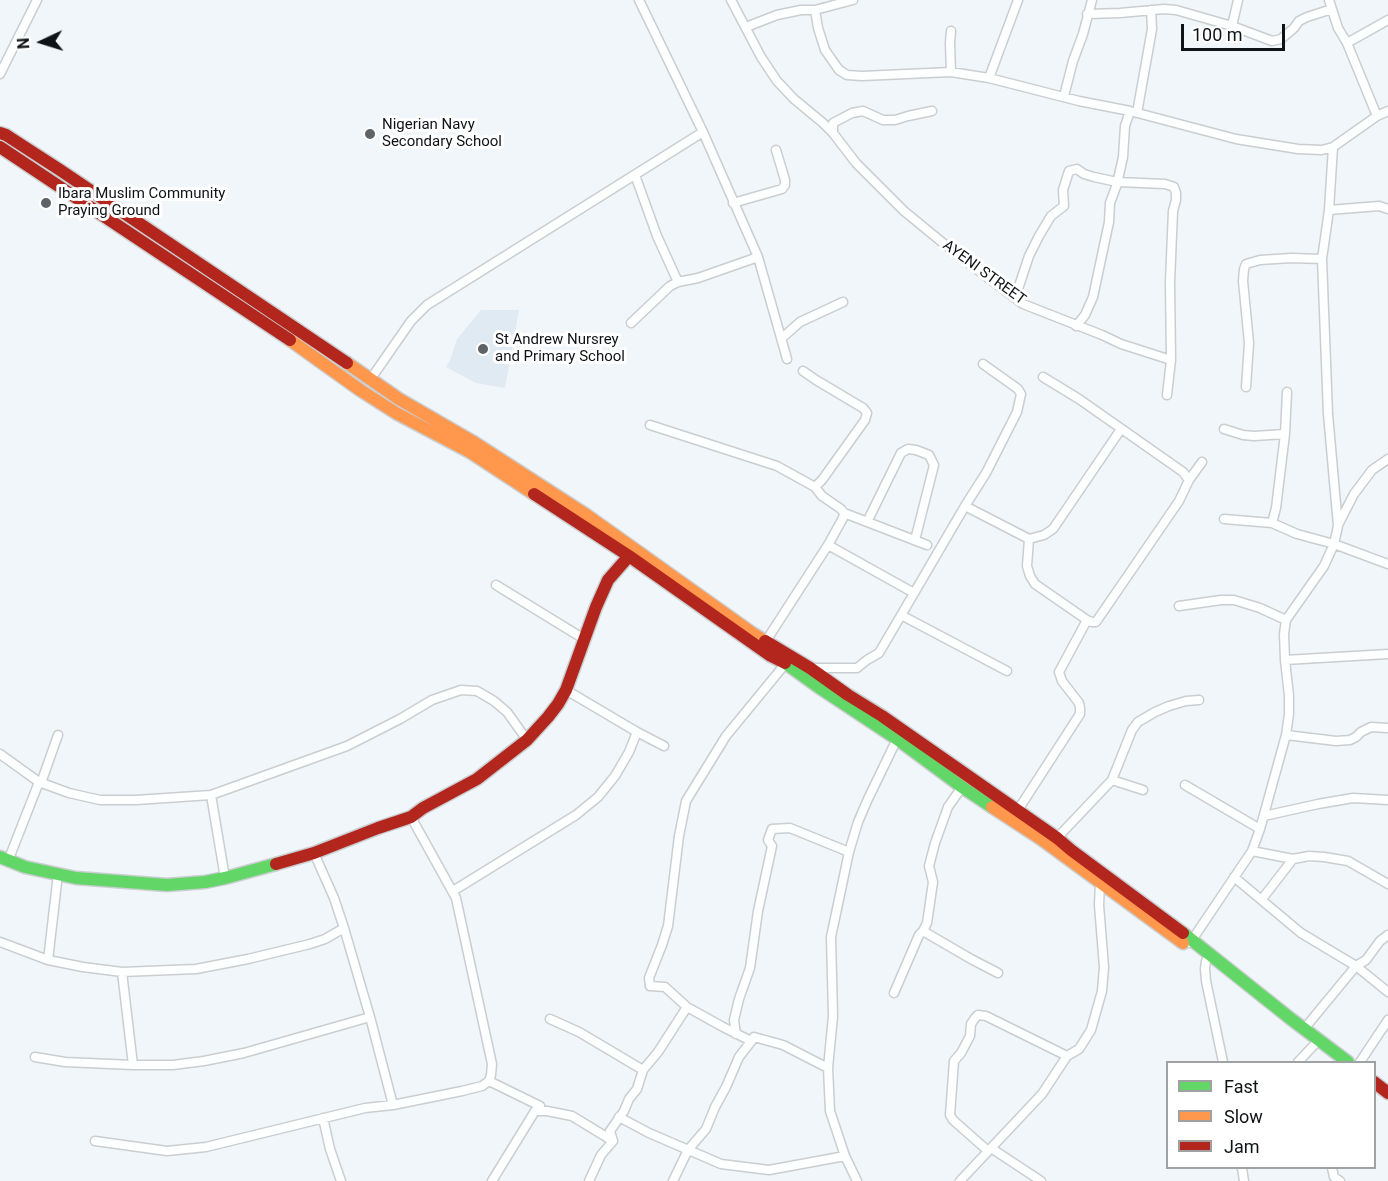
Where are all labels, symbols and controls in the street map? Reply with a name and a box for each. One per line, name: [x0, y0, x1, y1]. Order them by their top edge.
north arrow: [12, 12, 72, 72]
scale bar: [1184, 12, 1288, 50]
text: 100 m: [1192, 24, 1243, 45]
text: N: [14, 37, 33, 50]
place label: Nigerian Navy Secondary School: [382, 116, 502, 151]
marker: Nigerian Navy Secondary School: [363, 127, 377, 141]
place label: Ibara Muslim Community Praying Ground: [58, 185, 225, 220]
marker: Ibara Muslim Community Praying Ground: [39, 196, 53, 210]
street label: AYENI STREET: [939, 237, 1029, 309]
place label: St Andrew Nursrey and Primary School: [495, 331, 625, 366]
marker: St Andrew Nursrey and Primary School: [476, 342, 490, 356]
legend: [1166, 1061, 1376, 1169]
text: Fast: [1224, 1076, 1259, 1097]
text: Slow: [1224, 1106, 1263, 1127]
text: Jam: [1224, 1136, 1260, 1157]

